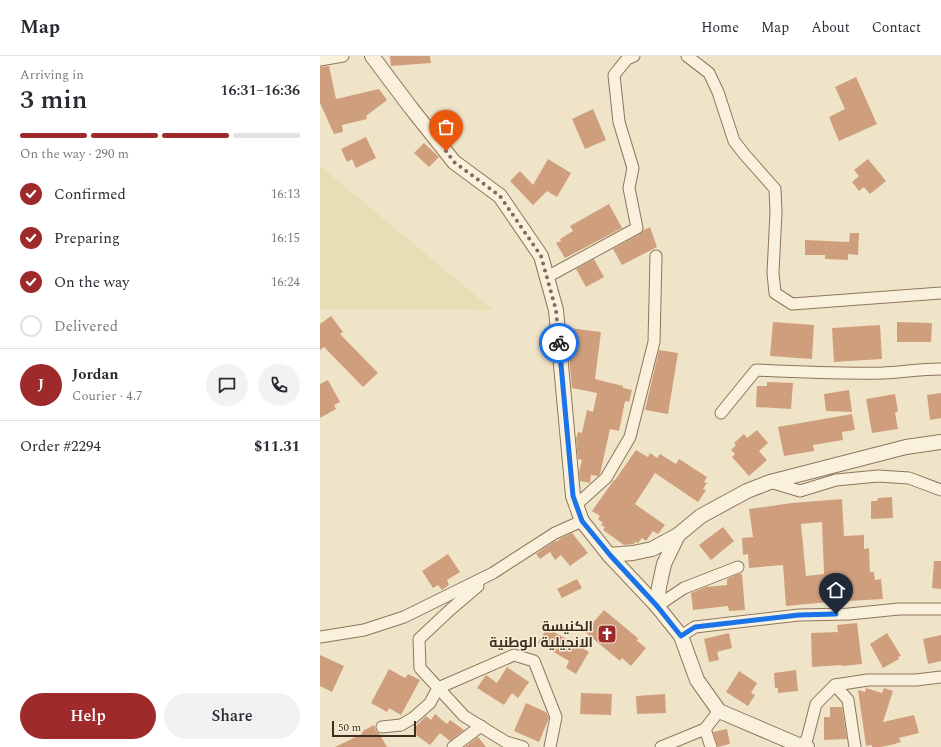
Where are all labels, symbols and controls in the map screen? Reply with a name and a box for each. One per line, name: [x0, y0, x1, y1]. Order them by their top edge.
text: Map: [20, 13, 60, 42]
text: Home: [701, 17, 739, 38]
text: Map: [761, 17, 789, 38]
text: About: [811, 17, 850, 38]
text: Contact: [872, 17, 921, 38]
text: Arriving in: [20, 65, 84, 85]
text: 16:31–16:36: [220, 79, 300, 102]
text: 3 min: [20, 80, 87, 120]
pin: [429, 110, 463, 151]
icon: bag: [435, 116, 457, 138]
text: On the way · 290 m: [20, 144, 129, 164]
icon: check: [20, 183, 42, 205]
text: Confirmed: [54, 183, 126, 206]
text: 16:13: [271, 184, 300, 204]
icon: check: [20, 227, 42, 249]
text: Preparing: [54, 227, 120, 250]
text: 16:15: [271, 228, 300, 248]
icon: check: [20, 271, 42, 293]
text: On the way: [54, 271, 129, 294]
text: 16:24: [271, 272, 300, 292]
text: Delivered: [54, 315, 118, 338]
courier: [539, 323, 579, 363]
icon: bike: [548, 332, 570, 354]
text: Jordan: [72, 363, 119, 386]
button: chat: [206, 364, 248, 406]
button: phone: [258, 364, 300, 406]
text: J: [38, 373, 44, 396]
text: Courier · 4.7: [72, 386, 142, 406]
text: Order #2294: [20, 435, 101, 458]
text: $11.31: [254, 435, 300, 458]
pin: [819, 573, 853, 614]
icon: home: [825, 579, 847, 601]
place label: الكنيسة الانجيلية الوطنية: [489, 616, 593, 653]
church icon: الكنيسة الانجيلية الوطنية: [596, 623, 618, 645]
button: Help: [20, 693, 156, 739]
button: Share: [164, 693, 300, 739]
scale bar: [332, 719, 416, 738]
text: 50 m: [338, 719, 361, 736]

